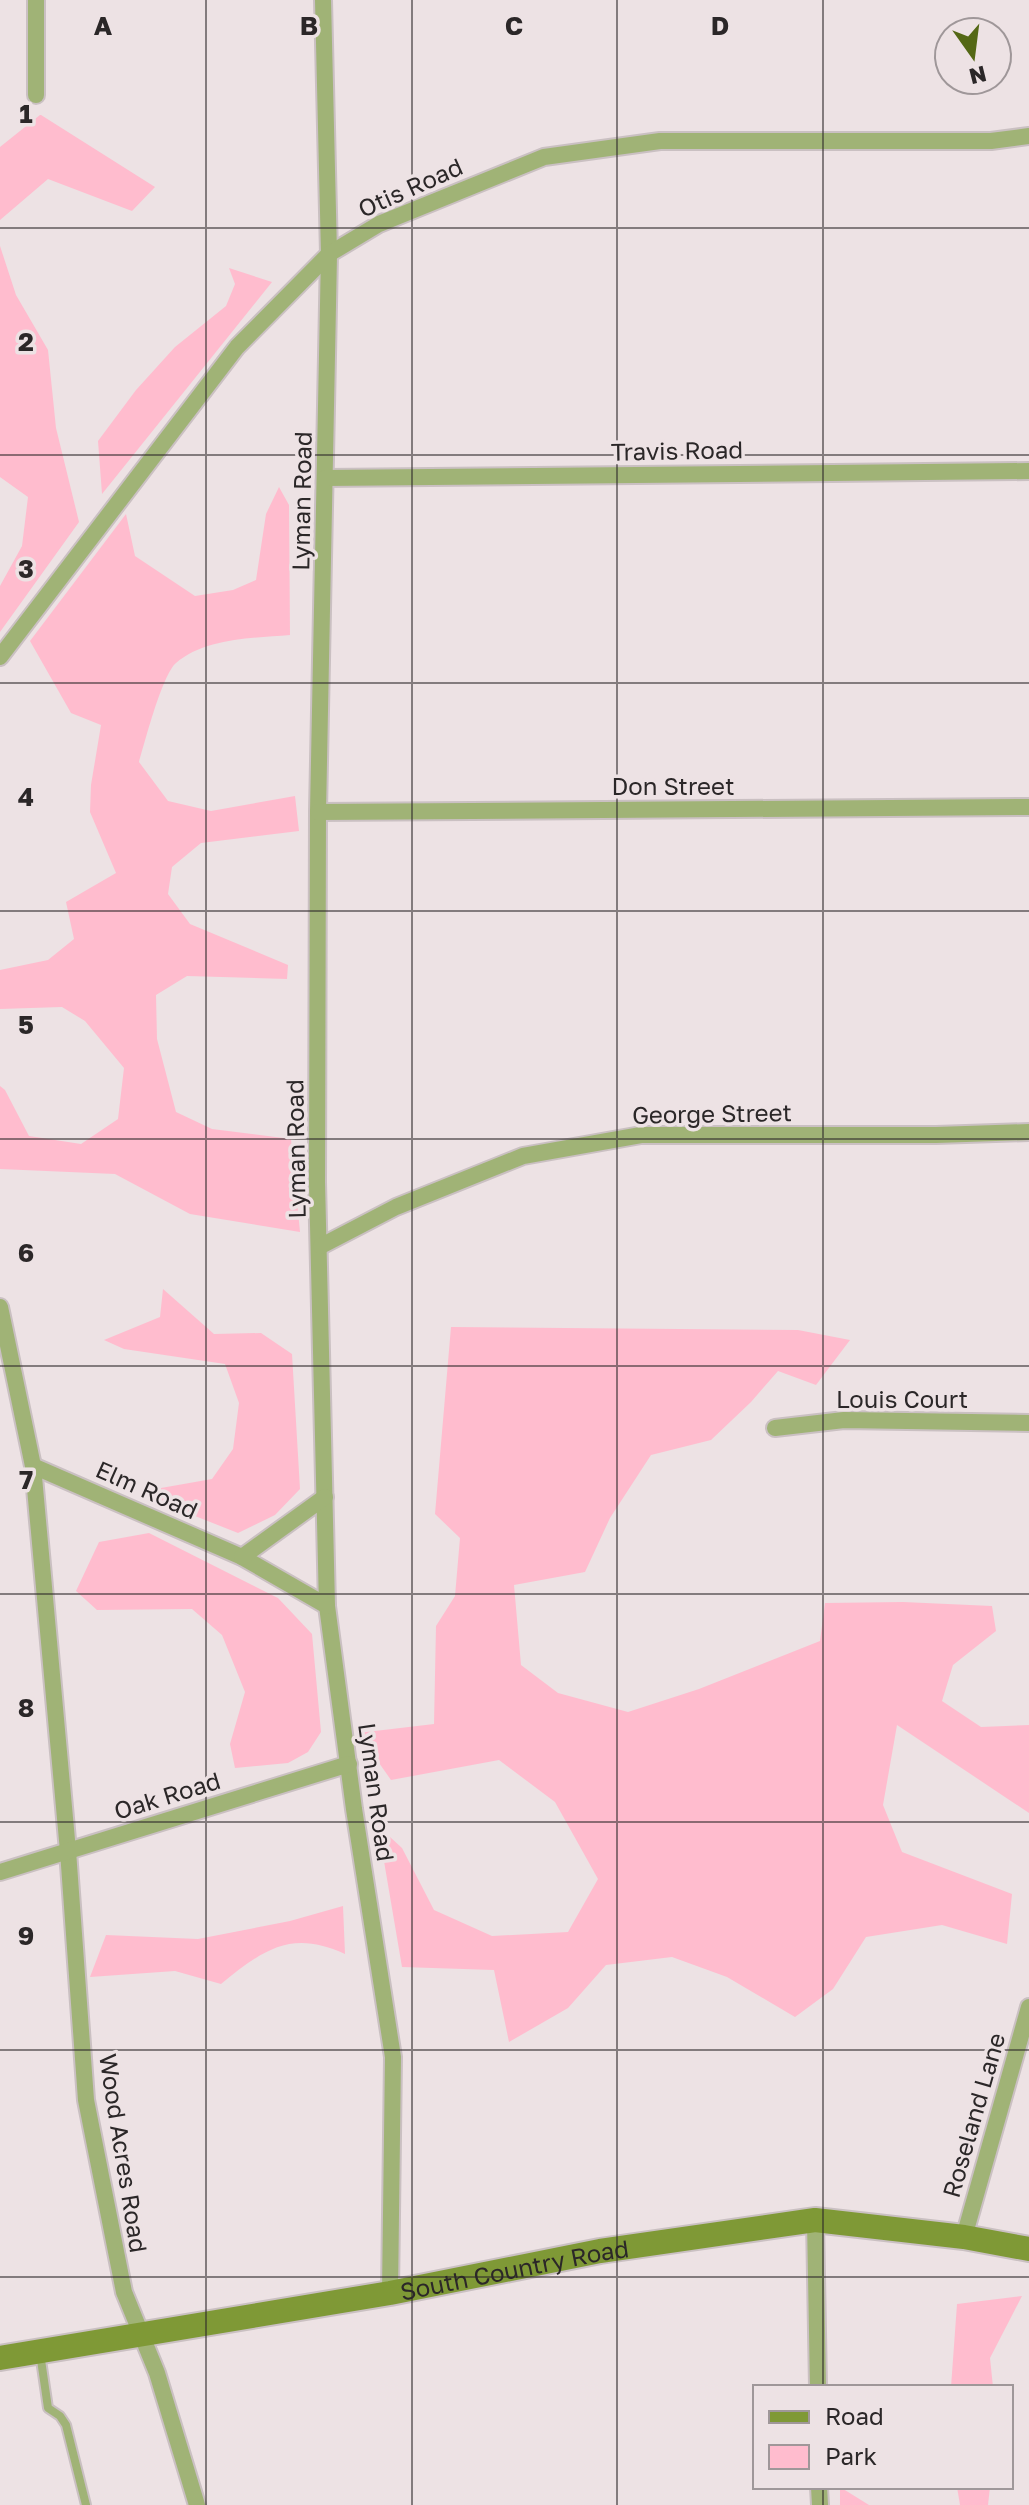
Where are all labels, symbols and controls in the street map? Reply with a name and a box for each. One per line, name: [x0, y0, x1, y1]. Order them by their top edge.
text: A: [94, 10, 113, 41]
text: B: [300, 10, 318, 41]
text: C: [505, 10, 523, 41]
text: D: [711, 10, 729, 41]
north arrow: [933, 16, 1013, 96]
text: N: [967, 61, 989, 91]
text: 1: [19, 98, 33, 129]
street label: Otis Road: [353, 151, 467, 223]
text: 2: [18, 326, 34, 357]
street label: Lyman Road: [285, 431, 317, 571]
street label: Travis Road: [611, 434, 743, 466]
text: 3: [18, 553, 34, 584]
street label: Don Street: [612, 771, 735, 800]
text: 4: [18, 781, 34, 812]
text: 5: [18, 1009, 34, 1040]
street label: Lyman Road: [279, 1079, 311, 1219]
street label: George Street: [632, 1097, 792, 1129]
text: 6: [18, 1237, 34, 1268]
street label: Louis Court: [836, 1384, 968, 1413]
street label: Elm Road: [92, 1454, 202, 1524]
text: 7: [19, 1464, 33, 1495]
text: 8: [18, 1692, 34, 1723]
street label: Lyman Road: [353, 1721, 401, 1863]
street label: Oak Road: [110, 1765, 224, 1825]
text: 9: [18, 1920, 34, 1951]
street label: Roseland Lane: [936, 2029, 1010, 2201]
street label: Wood Acres Road: [94, 2051, 154, 2255]
street label: South Country Road: [397, 2233, 630, 2305]
legend: [753, 2385, 1013, 2489]
text: Road: [825, 2401, 884, 2430]
text: Park: [825, 2441, 877, 2470]

